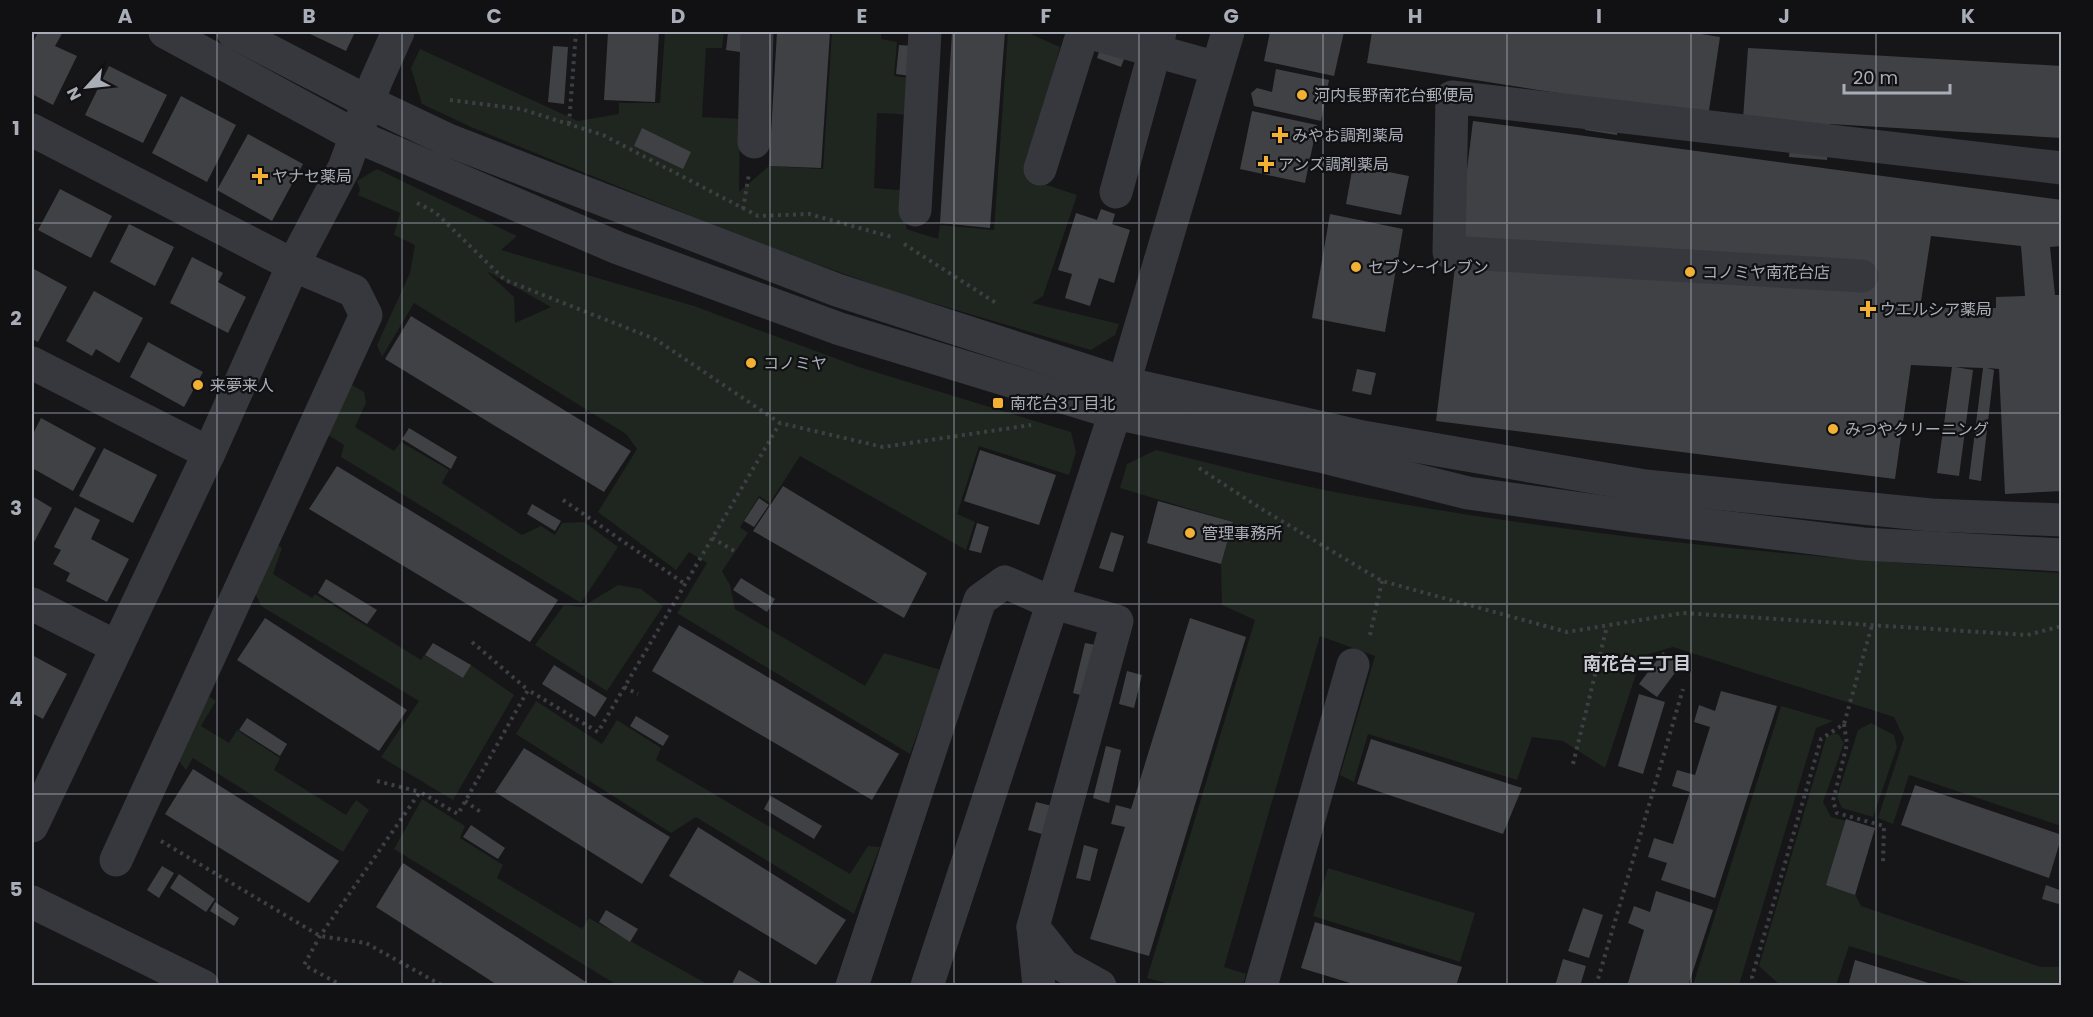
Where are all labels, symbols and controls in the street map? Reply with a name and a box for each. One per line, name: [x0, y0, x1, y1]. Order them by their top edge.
text: A: [118, 2, 133, 30]
text: B: [302, 2, 316, 30]
text: C: [486, 2, 502, 30]
text: D: [671, 2, 685, 30]
text: E: [857, 2, 867, 30]
text: F: [1041, 2, 1052, 30]
text: G: [1223, 2, 1239, 30]
text: H: [1408, 2, 1422, 30]
text: I: [1596, 2, 1602, 30]
text: J: [1778, 2, 1790, 30]
text: K: [1961, 2, 1975, 30]
north arrow: [57, 57, 117, 117]
scale bar: [1844, 57, 1950, 95]
text: 20 m: [1853, 65, 1898, 90]
text: N: [61, 83, 87, 104]
place label: 河内長野南花台郵便局: [1314, 84, 1474, 107]
marker: 河内長野南花台郵便局: [1295, 88, 1309, 102]
text: 1: [12, 114, 20, 142]
place label: みやお調剤薬局: [1292, 124, 1404, 147]
marker: みやお調剤薬局: [1273, 128, 1287, 142]
place label: アンズ調剤薬局: [1278, 153, 1389, 176]
marker: アンズ調剤薬局: [1259, 157, 1273, 171]
place label: ヤナセ薬局: [272, 165, 352, 188]
marker: ヤナセ薬局: [253, 169, 267, 183]
place label: セブン-イレブン: [1368, 256, 1489, 279]
marker: セブン-イレブン: [1349, 260, 1363, 274]
place label: コノミヤ南花台店: [1702, 261, 1830, 284]
marker: コノミヤ南花台店: [1683, 265, 1697, 279]
place label: ウエルシア薬局: [1880, 298, 1992, 321]
marker: ウエルシア薬局: [1861, 302, 1875, 316]
text: 2: [10, 304, 22, 332]
place label: コノミヤ: [763, 352, 827, 375]
marker: コノミヤ: [744, 356, 758, 370]
place label: 来夢来人: [210, 374, 274, 397]
marker: 来夢来人: [191, 378, 205, 392]
place label: 南花台3丁目北: [1010, 392, 1115, 415]
marker: 南花台3丁目北: [991, 396, 1005, 410]
place label: みつやクリーニング: [1845, 418, 1989, 441]
marker: みつやクリーニング: [1826, 422, 1840, 436]
text: 3: [10, 494, 22, 522]
place label: 管理事務所: [1202, 522, 1282, 545]
marker: 管理事務所: [1183, 526, 1197, 540]
district label: 南花台三丁目: [1583, 651, 1691, 676]
text: 4: [9, 685, 23, 713]
text: 5: [10, 875, 23, 903]

